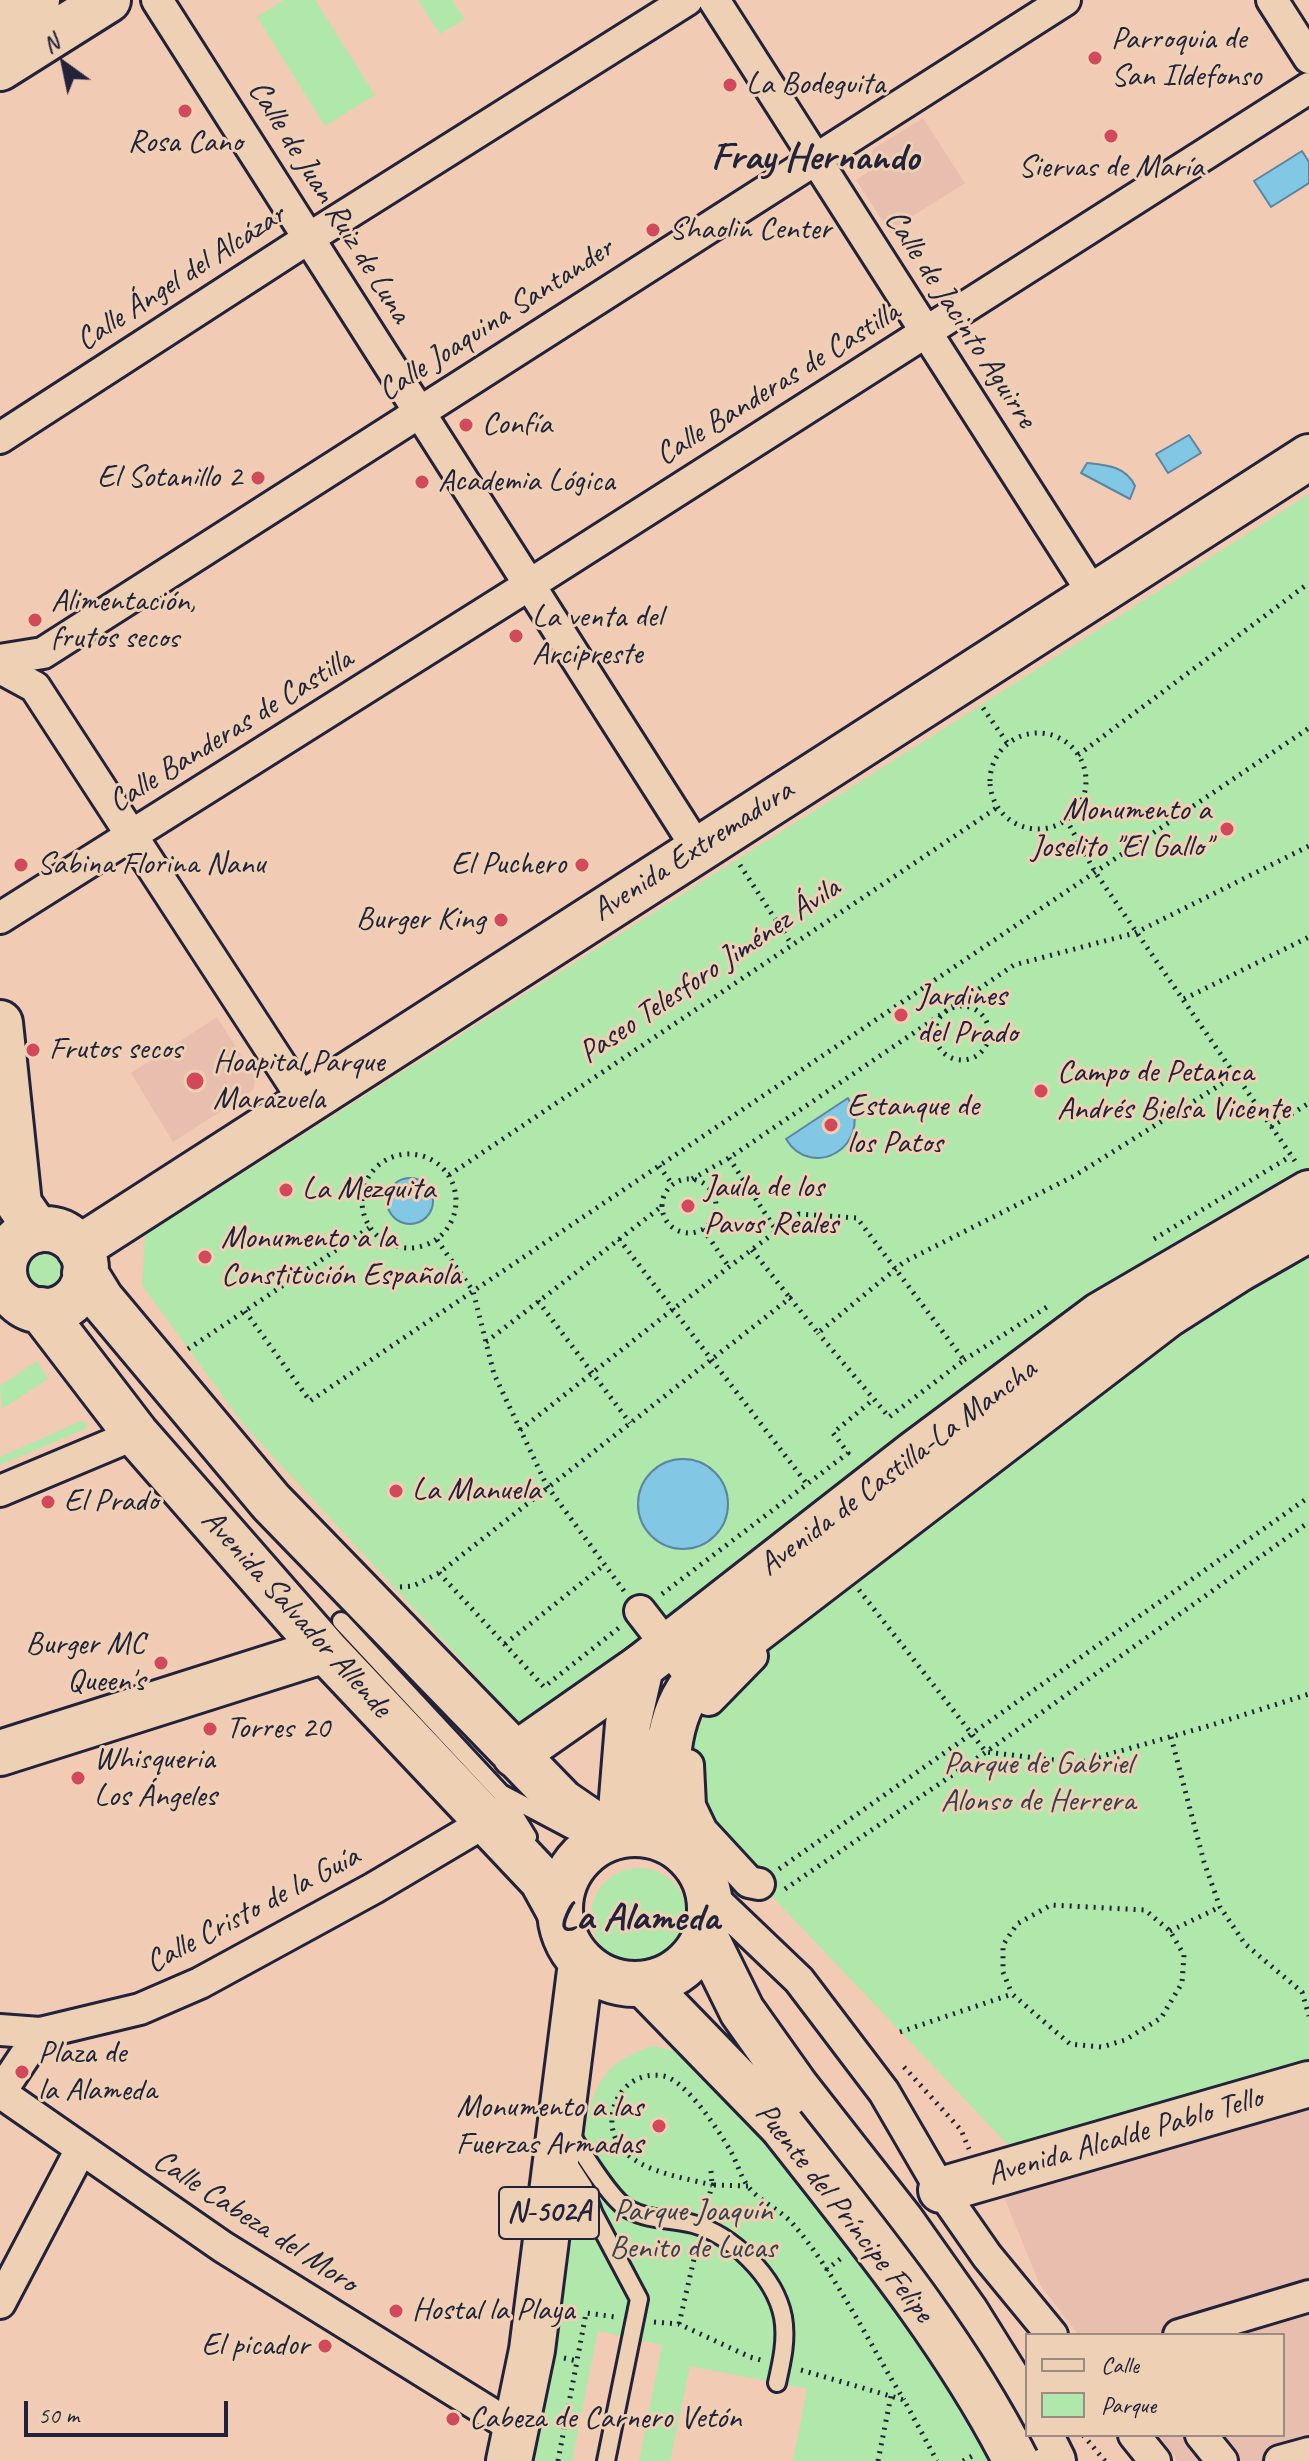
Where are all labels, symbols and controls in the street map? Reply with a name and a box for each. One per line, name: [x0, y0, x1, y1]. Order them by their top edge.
place label: Parroquia de San Ildefonso: [1111, 21, 1261, 96]
north arrow: [24, 24, 104, 104]
text: N: [38, 28, 64, 59]
marker: Parroquia de San Ildefonso: [1086, 49, 1104, 67]
place label: La Bodeguita: [746, 66, 885, 104]
street label: Calle de Juan Ruiz de Luna: [239, 74, 419, 330]
marker: La Bodeguita: [721, 76, 739, 94]
marker: Rosa Cano: [176, 102, 194, 120]
place label: Rosa Cano: [128, 124, 242, 162]
marker: Siervas de María: [1102, 127, 1120, 145]
district label: Fray Hernando: [711, 135, 919, 183]
place label: Siervas de María: [1018, 149, 1204, 187]
street label: Calle Ángel del Alcázar: [69, 196, 293, 360]
street label: Calle de Jacinto Aguirre: [875, 203, 1045, 435]
place label: Shaolin Center: [669, 211, 831, 249]
marker: Shaolin Center: [644, 221, 662, 239]
street label: Calle Joaquina Santander: [371, 230, 621, 410]
street label: Calle Banderas de Castilla: [649, 293, 907, 475]
place label: Confía: [482, 406, 552, 444]
marker: Confía: [457, 416, 475, 434]
place label: El Sotanillo 2: [97, 459, 242, 497]
place label: Academia Lógica: [438, 463, 615, 501]
marker: El Sotanillo 2: [249, 469, 267, 487]
marker: Academia Lógica: [413, 473, 431, 491]
place label: Alimentación, frutos secos: [51, 583, 196, 658]
place label: La venta del Arcipreste: [532, 599, 662, 674]
marker: Alimentación, frutos secos: [26, 611, 44, 629]
marker: La venta del Arcipreste: [507, 627, 525, 645]
street label: Calle Banderas de Castilla: [102, 640, 360, 822]
street label: Avenida Extremadura: [585, 772, 801, 930]
place label: Monumento a Joselito "El Gallo": [1031, 792, 1211, 867]
marker: Monumento a Joselito "El Gallo": [1218, 820, 1236, 838]
place label: Sabina Florina Nanu: [37, 846, 265, 884]
place label: El Puchero: [451, 846, 566, 884]
marker: Sabina Florina Nanu: [12, 856, 30, 874]
marker: El Puchero: [573, 856, 591, 874]
street label: Paseo Telesforo Jiménez Ávila: [572, 869, 848, 1073]
place label: Burger King: [356, 901, 485, 939]
marker: Burger King: [492, 911, 510, 929]
place label: Jardines del Prado: [917, 978, 1017, 1053]
marker: Jardines del Prado: [892, 1006, 910, 1024]
place label: Frutos secos: [49, 1031, 182, 1069]
marker: Frutos secos: [24, 1041, 42, 1059]
place label: Hoapital Parque Marazuela: [213, 1044, 384, 1119]
place label: Campo de Petanca Andrés Bielsa Vicente: [1057, 1054, 1290, 1129]
marker: Hoapital Parque Marazuela: [184, 1070, 206, 1092]
marker: Campo de Petanca Andrés Bielsa Vicente: [1032, 1082, 1050, 1100]
place label: Estanque de los Patos: [847, 1088, 979, 1163]
marker: Estanque de los Patos: [822, 1116, 840, 1134]
place label: Jaula de los Pavos Reales: [704, 1169, 838, 1244]
place label: La Mezquita: [302, 1171, 435, 1209]
marker: La Mezquita: [277, 1181, 295, 1199]
marker: Jaula de los Pavos Reales: [679, 1197, 697, 1215]
place label: Monumento a la Constitución Española: [221, 1220, 460, 1295]
marker: Monumento a la Constitución Española: [196, 1248, 214, 1266]
street label: Avenida de Castilla-La Mancha: [752, 1351, 1044, 1585]
place label: La Manuela: [412, 1472, 540, 1510]
marker: La Manuela: [387, 1482, 405, 1500]
place label: El Prado: [64, 1483, 158, 1521]
marker: El Prado: [39, 1493, 57, 1511]
street label: Avenida Salvador Allende: [193, 1502, 399, 1726]
place label: Burger MC Queen's: [26, 1626, 145, 1701]
marker: Burger MC Queen's: [152, 1654, 170, 1672]
place label: Torres 20: [226, 1710, 330, 1748]
marker: Torres 20: [201, 1720, 219, 1738]
place label: Whisqueria Los Ángeles: [94, 1741, 217, 1816]
park label: Parque de Gabriel Alonso de Herrera: [941, 1746, 1135, 1821]
marker: Whisqueria Los Ángeles: [69, 1769, 87, 1787]
street label: Calle Cristo de la Guía: [140, 1838, 366, 1982]
district label: La Alameda: [559, 1895, 719, 1943]
place label: Plaza de la Alameda: [38, 2035, 156, 2110]
marker: Plaza de la Alameda: [13, 2063, 31, 2081]
street label: Avenida Alcalde Pablo Tello: [983, 2079, 1267, 2195]
place label: Monumento a las Fuerzas Armadas: [456, 2089, 643, 2164]
street label: Puente del Príncipe Felipe: [746, 2095, 942, 2331]
marker: Monumento a las Fuerzas Armadas: [650, 2117, 668, 2135]
street label: Calle Cabeza del Moro: [146, 2142, 364, 2302]
road number: N-502A: [499, 2187, 599, 2239]
park label: Parque Joaquín Benito de Lucas: [609, 2193, 777, 2268]
place label: Hostal la Playa: [412, 2292, 574, 2330]
marker: Hostal la Playa: [387, 2302, 405, 2320]
place label: El picador: [201, 2327, 309, 2365]
legend: [1025, 2333, 1285, 2437]
marker: El picador: [316, 2337, 334, 2355]
text: Calle: [1101, 2350, 1139, 2380]
scale bar: [28, 2385, 232, 2435]
text: Parque: [1101, 2390, 1156, 2420]
text: 50 m: [38, 2400, 79, 2430]
place label: Cabeza de Carnero Vetón: [469, 2400, 741, 2438]
marker: Cabeza de Carnero Vetón: [444, 2410, 462, 2428]

